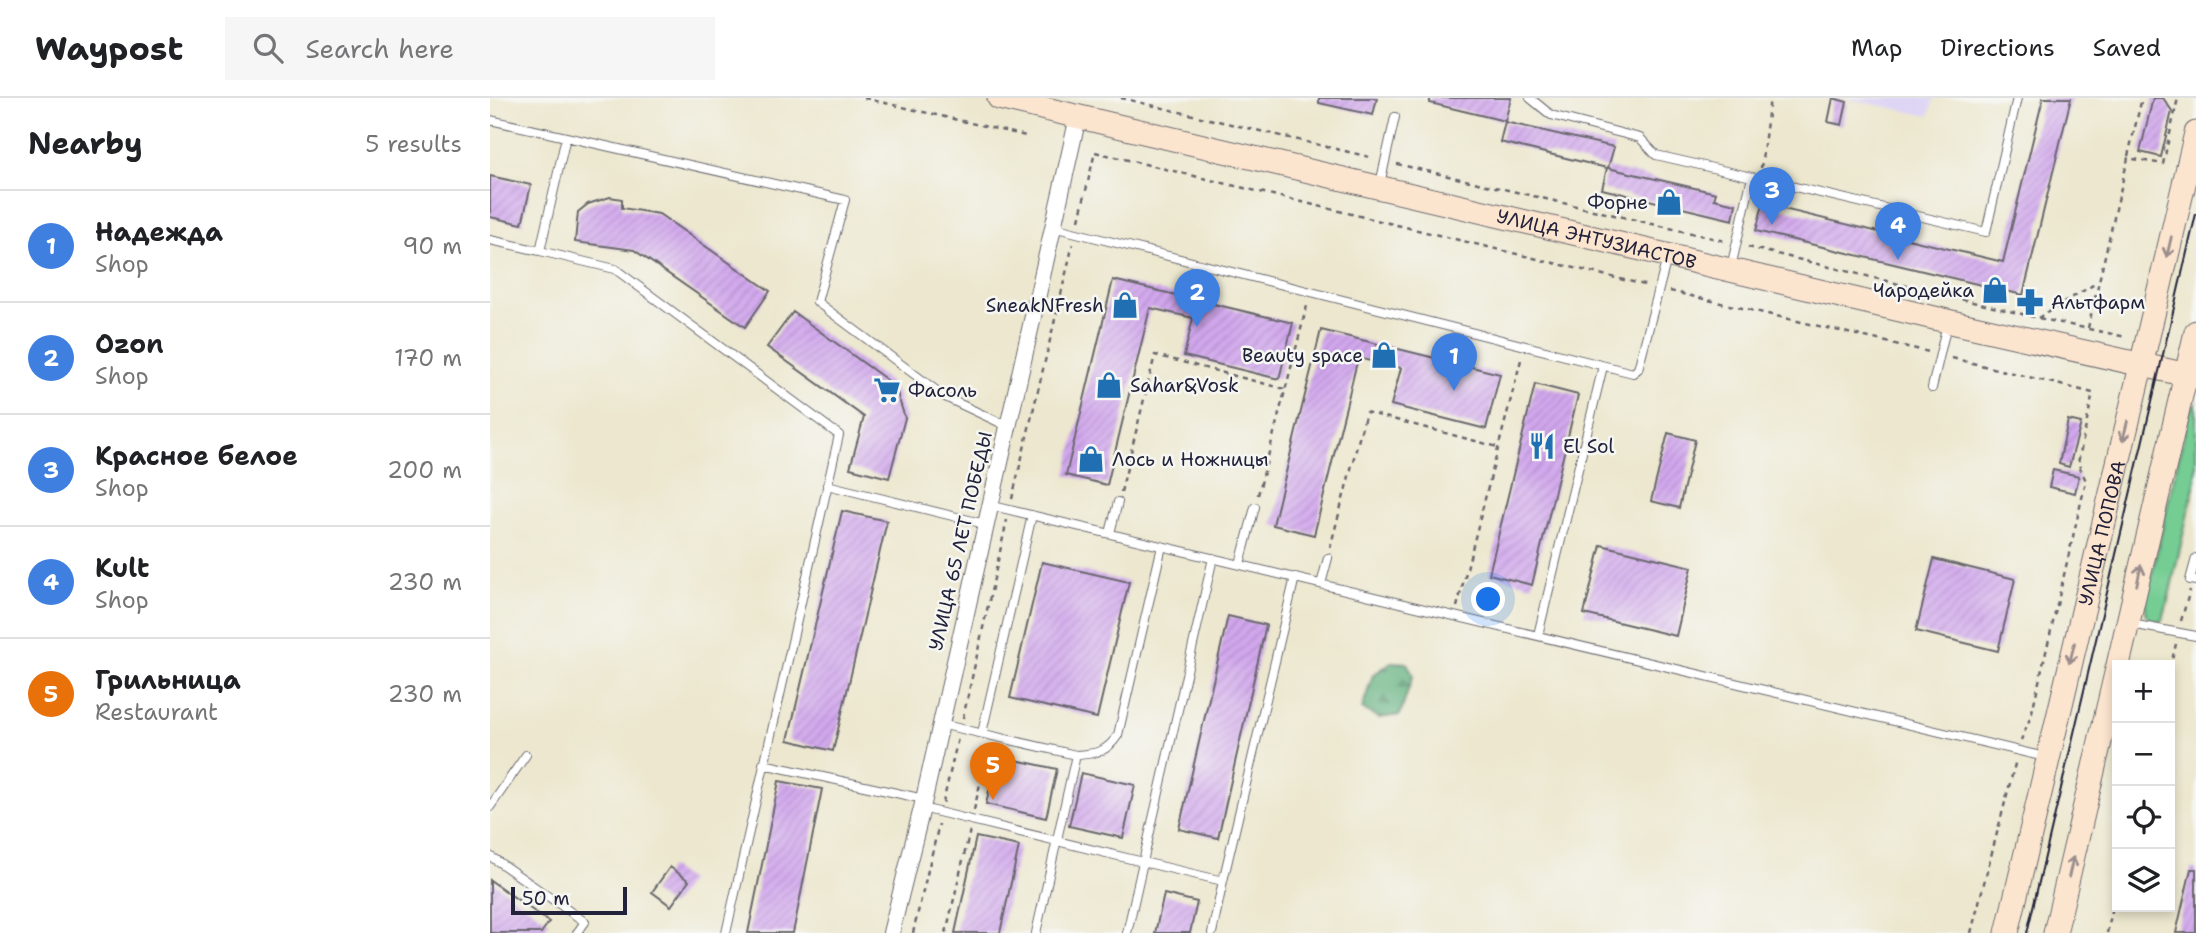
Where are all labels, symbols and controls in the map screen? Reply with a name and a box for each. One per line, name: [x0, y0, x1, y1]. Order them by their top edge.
search box: [225, 17, 715, 80]
text: Waypost: [35, 26, 183, 71]
icon: search: [249, 29, 287, 67]
text: Search here: [305, 31, 454, 66]
text: Map: [1851, 32, 1902, 64]
text: Directions: [1940, 32, 2055, 64]
text: Saved: [2093, 32, 2161, 64]
text: Nearby: [28, 123, 143, 164]
text: 5 results: [365, 129, 462, 159]
pin: 3: [1749, 167, 1795, 225]
shop icon: Форне: [1654, 187, 1684, 217]
place label: Форне: [1587, 190, 1648, 215]
pin: 4: [1875, 202, 1921, 260]
street label: УЛИЦА ЭНТУЗИАСТОВ: [1494, 204, 1699, 275]
text: Надежда: [95, 214, 223, 249]
text: 1: [46, 231, 56, 261]
text: 90 m: [402, 231, 462, 261]
one-way arrow: [2162, 235, 2175, 258]
text: Shop: [95, 249, 149, 279]
pin: 2: [1174, 269, 1220, 327]
shop icon: Чародейка: [1980, 275, 2010, 305]
place label: Чародейка: [1873, 278, 1974, 303]
pharmacy icon: Альтфарм: [2015, 287, 2045, 317]
shop icon: SneakNFresh: [1110, 290, 1140, 320]
place label: Альтфарм: [2051, 290, 2145, 315]
place label: SneakNFresh: [986, 293, 1104, 318]
text: Ozon: [95, 326, 164, 361]
pin: 1: [1431, 333, 1477, 391]
shop icon: Beauty space: [1369, 340, 1399, 370]
text: 2: [43, 343, 59, 373]
text: 170 m: [394, 343, 462, 373]
place label: Beauty space: [1242, 343, 1363, 368]
text: Shop: [95, 361, 149, 391]
shop icon: Sahar&Vosk: [1094, 370, 1124, 400]
place label: Sahar&Vosk: [1130, 373, 1239, 398]
supermarket icon: Фасоль: [872, 375, 902, 405]
place label: Фасоль: [908, 378, 977, 403]
one-way arrow: [2118, 420, 2131, 442]
street label: УЛИЦА 65 ЛЕТ ПОБЕДЫ: [923, 429, 998, 653]
restaurant icon: El Sol: [1527, 431, 1557, 461]
place label: El Sol: [1563, 434, 1615, 459]
text: Красное белое: [95, 438, 298, 473]
shop icon: Лось и Ножницы: [1076, 444, 1106, 474]
place label: Лось и Ножницы: [1112, 447, 1269, 472]
text: 3: [43, 455, 59, 485]
text: 200 m: [387, 455, 462, 485]
street label: УЛИЦА ПОПОВА: [2073, 458, 2131, 608]
text: Shop: [95, 473, 149, 503]
text: Kult: [95, 550, 149, 585]
one-way arrow: [2133, 564, 2147, 587]
text: 4: [43, 567, 59, 597]
text: 230 m: [388, 567, 462, 597]
your location: [1471, 582, 1505, 616]
text: Shop: [95, 585, 149, 615]
one-way arrow: [2065, 641, 2078, 664]
map controls: [2112, 660, 2175, 912]
button: +: [2112, 660, 2175, 723]
text: Грильница: [95, 662, 241, 697]
text: 5: [44, 679, 58, 709]
text: 230 m: [388, 679, 462, 709]
text: Restaurant: [95, 697, 218, 727]
button: −: [2112, 723, 2175, 786]
pin: 5: [970, 742, 1016, 800]
button: locate: [2112, 786, 2175, 849]
button: layers: [2112, 849, 2175, 912]
one-way arrow: [2065, 856, 2078, 878]
scale bar: [511, 884, 626, 916]
text: 50 m: [522, 886, 570, 911]

